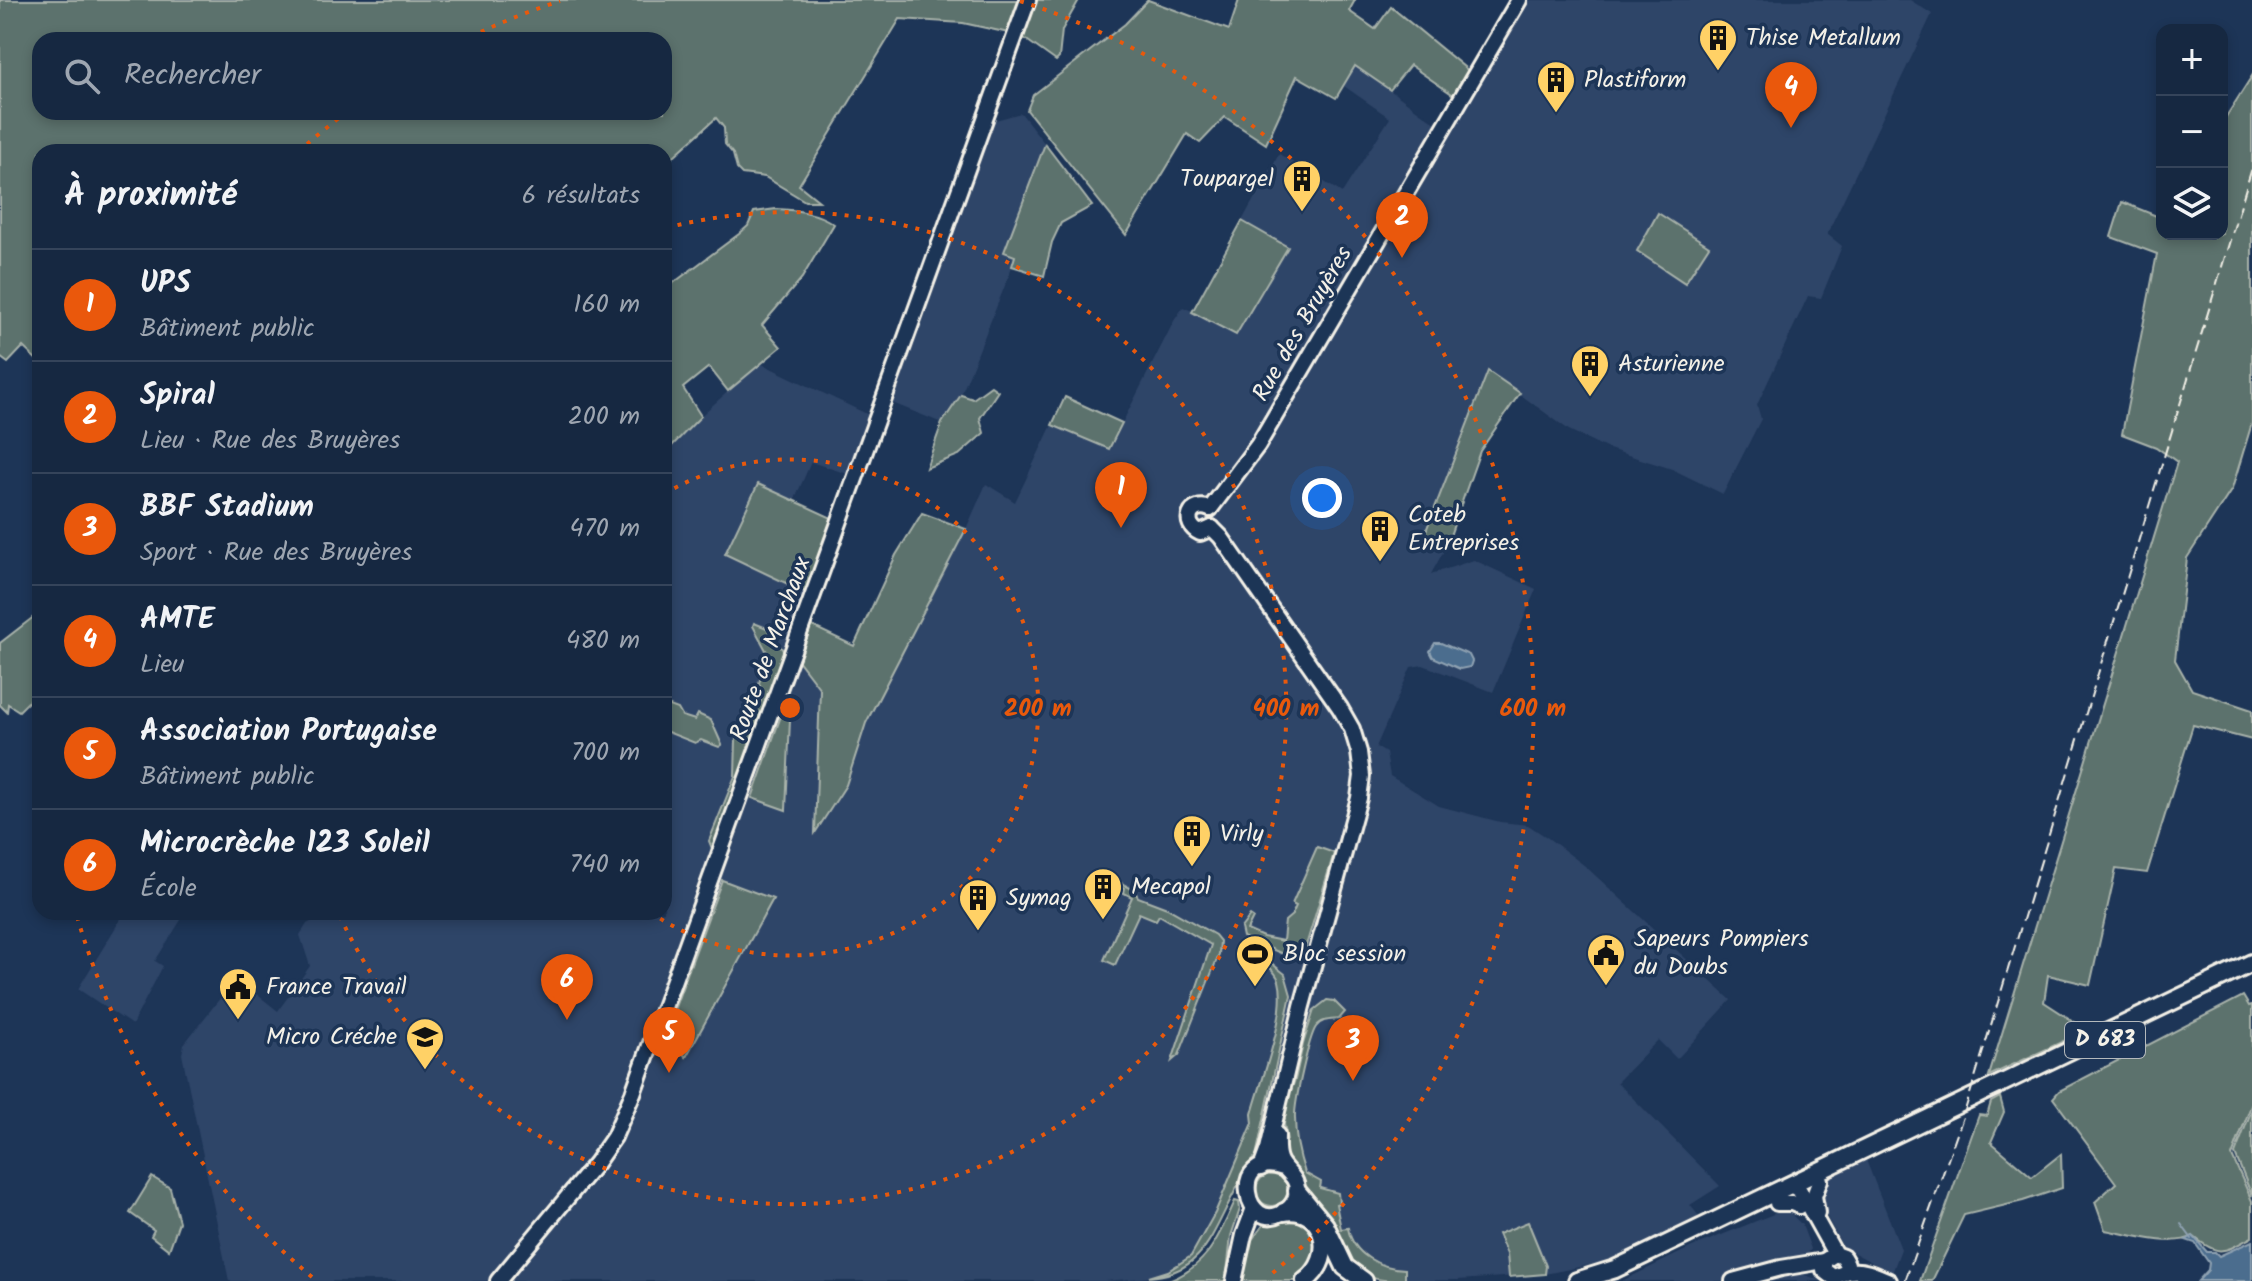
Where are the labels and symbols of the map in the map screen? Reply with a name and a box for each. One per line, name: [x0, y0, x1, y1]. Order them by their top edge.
building icon: Thise Metallum: [1697, 17, 1739, 72]
place label: Thise Metallum: [1746, 19, 1901, 58]
building icon: Plastiform: [1535, 59, 1577, 114]
place label: Plastiform: [1584, 61, 1686, 100]
pin: 4: [1765, 62, 1817, 128]
building icon: Toupargel: [1281, 158, 1323, 213]
place label: Toupargel: [1180, 160, 1274, 199]
pin: 2: [1376, 192, 1428, 258]
street label: Rue des Bruyères: [1243, 239, 1363, 409]
building icon: Asturienne: [1569, 343, 1611, 398]
place label: Asturienne: [1618, 345, 1725, 384]
pin: 1: [1095, 462, 1147, 528]
your location: [1302, 478, 1342, 518]
place label: Coteb Entreprises: [1408, 496, 1519, 563]
building icon: Coteb Entreprises: [1359, 508, 1401, 563]
street label: Route de Marchaux: [720, 551, 823, 746]
text: 200 m: [1004, 690, 1072, 729]
text: 400 m: [1253, 690, 1319, 729]
text: 600 m: [1500, 690, 1566, 729]
centre of rings: [776, 694, 804, 722]
building icon: Virly: [1171, 813, 1213, 868]
place label: Virly: [1220, 815, 1264, 854]
building icon: Mecapol: [1082, 866, 1124, 921]
place label: Mecapol: [1131, 868, 1211, 907]
building icon: Symag: [957, 877, 999, 932]
place label: Symag: [1006, 879, 1072, 918]
place label: Sapeurs Pompiers du Doubs: [1634, 920, 1809, 987]
public building icon: Sapeurs Pompiers du Doubs: [1585, 932, 1627, 987]
sports icon: Bloc session: [1234, 933, 1276, 988]
place label: Bloc session: [1283, 935, 1406, 974]
pin: 6: [541, 954, 593, 1020]
public building icon: France Travail: [217, 966, 259, 1021]
place label: France Travail: [266, 968, 407, 1007]
pin: 5: [643, 1007, 695, 1073]
pin: 3: [1327, 1015, 1379, 1081]
school or university icon: Micro Créche: [404, 1016, 446, 1071]
place label: Micro Créche: [266, 1018, 397, 1057]
road number: D 683: [2065, 1022, 2145, 1058]

